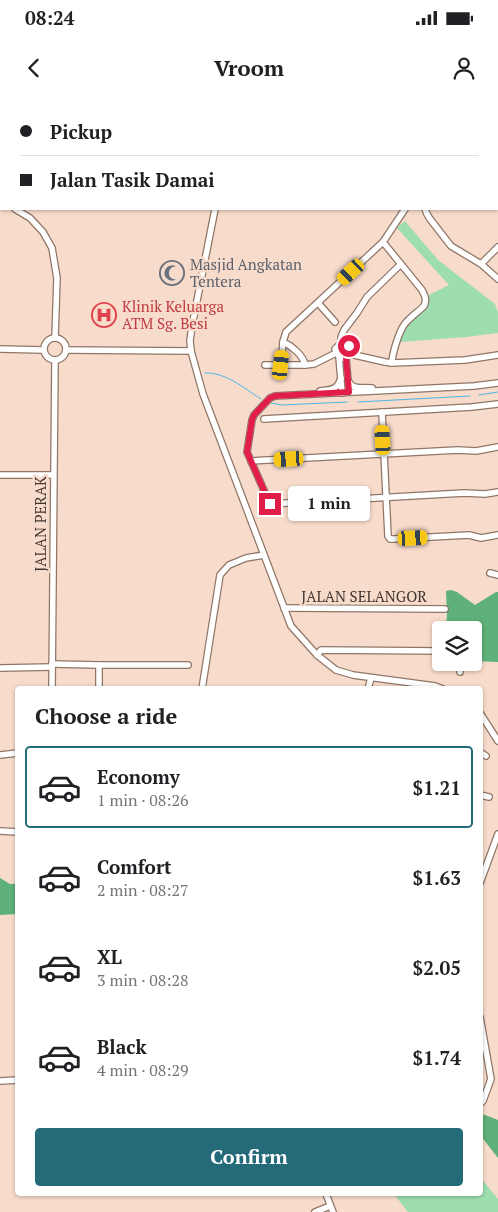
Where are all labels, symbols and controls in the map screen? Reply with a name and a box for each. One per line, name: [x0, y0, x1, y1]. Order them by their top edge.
text: 08:24: [25, 5, 74, 30]
text: Vroom: [214, 53, 284, 82]
icon: back: [20, 54, 48, 82]
icon: person: [450, 54, 478, 82]
text: Pickup: [50, 119, 112, 144]
text: Jalan Tasik Damai: [50, 167, 215, 192]
place label: Masjid Angkatan Tentera: [190, 254, 302, 291]
car: [334, 256, 367, 288]
mosque icon: Masjid Angkatan Tentera: [159, 260, 185, 286]
place label: Klinik Keluarga ATM Sg. Besi: [122, 296, 224, 333]
hospital icon: Klinik Keluarga ATM Sg. Besi: [91, 302, 117, 328]
route start: [338, 335, 360, 357]
car: [271, 349, 290, 381]
car: [374, 425, 391, 455]
car: [273, 451, 304, 467]
street label: JALAN PERAK: [30, 476, 50, 572]
callout: 1 min: [288, 486, 370, 522]
text: 1 min: [307, 492, 351, 514]
route end: [259, 493, 281, 515]
car: [397, 530, 428, 546]
street label: JALAN SELANGOR: [301, 586, 427, 606]
map controls: [432, 621, 482, 671]
button: layers: [432, 621, 482, 671]
text: Choose a ride: [35, 701, 177, 730]
text: Economy: [97, 764, 180, 789]
icon: car: [37, 765, 82, 810]
text: $1.21: [412, 775, 461, 800]
text: 1 min · 08:26: [97, 789, 189, 811]
text: Comfort: [97, 854, 172, 879]
icon: car: [37, 855, 82, 900]
text: $1.63: [412, 865, 461, 890]
text: 2 min · 08:27: [97, 879, 189, 901]
text: XL: [97, 944, 122, 969]
icon: car: [37, 945, 82, 990]
text: $2.05: [412, 955, 461, 980]
text: 3 min · 08:28: [97, 969, 189, 991]
text: Black: [97, 1034, 147, 1059]
icon: car: [37, 1035, 82, 1080]
text: $1.74: [412, 1045, 461, 1070]
text: 4 min · 08:29: [97, 1059, 189, 1081]
button: Confirm: [35, 1128, 463, 1186]

